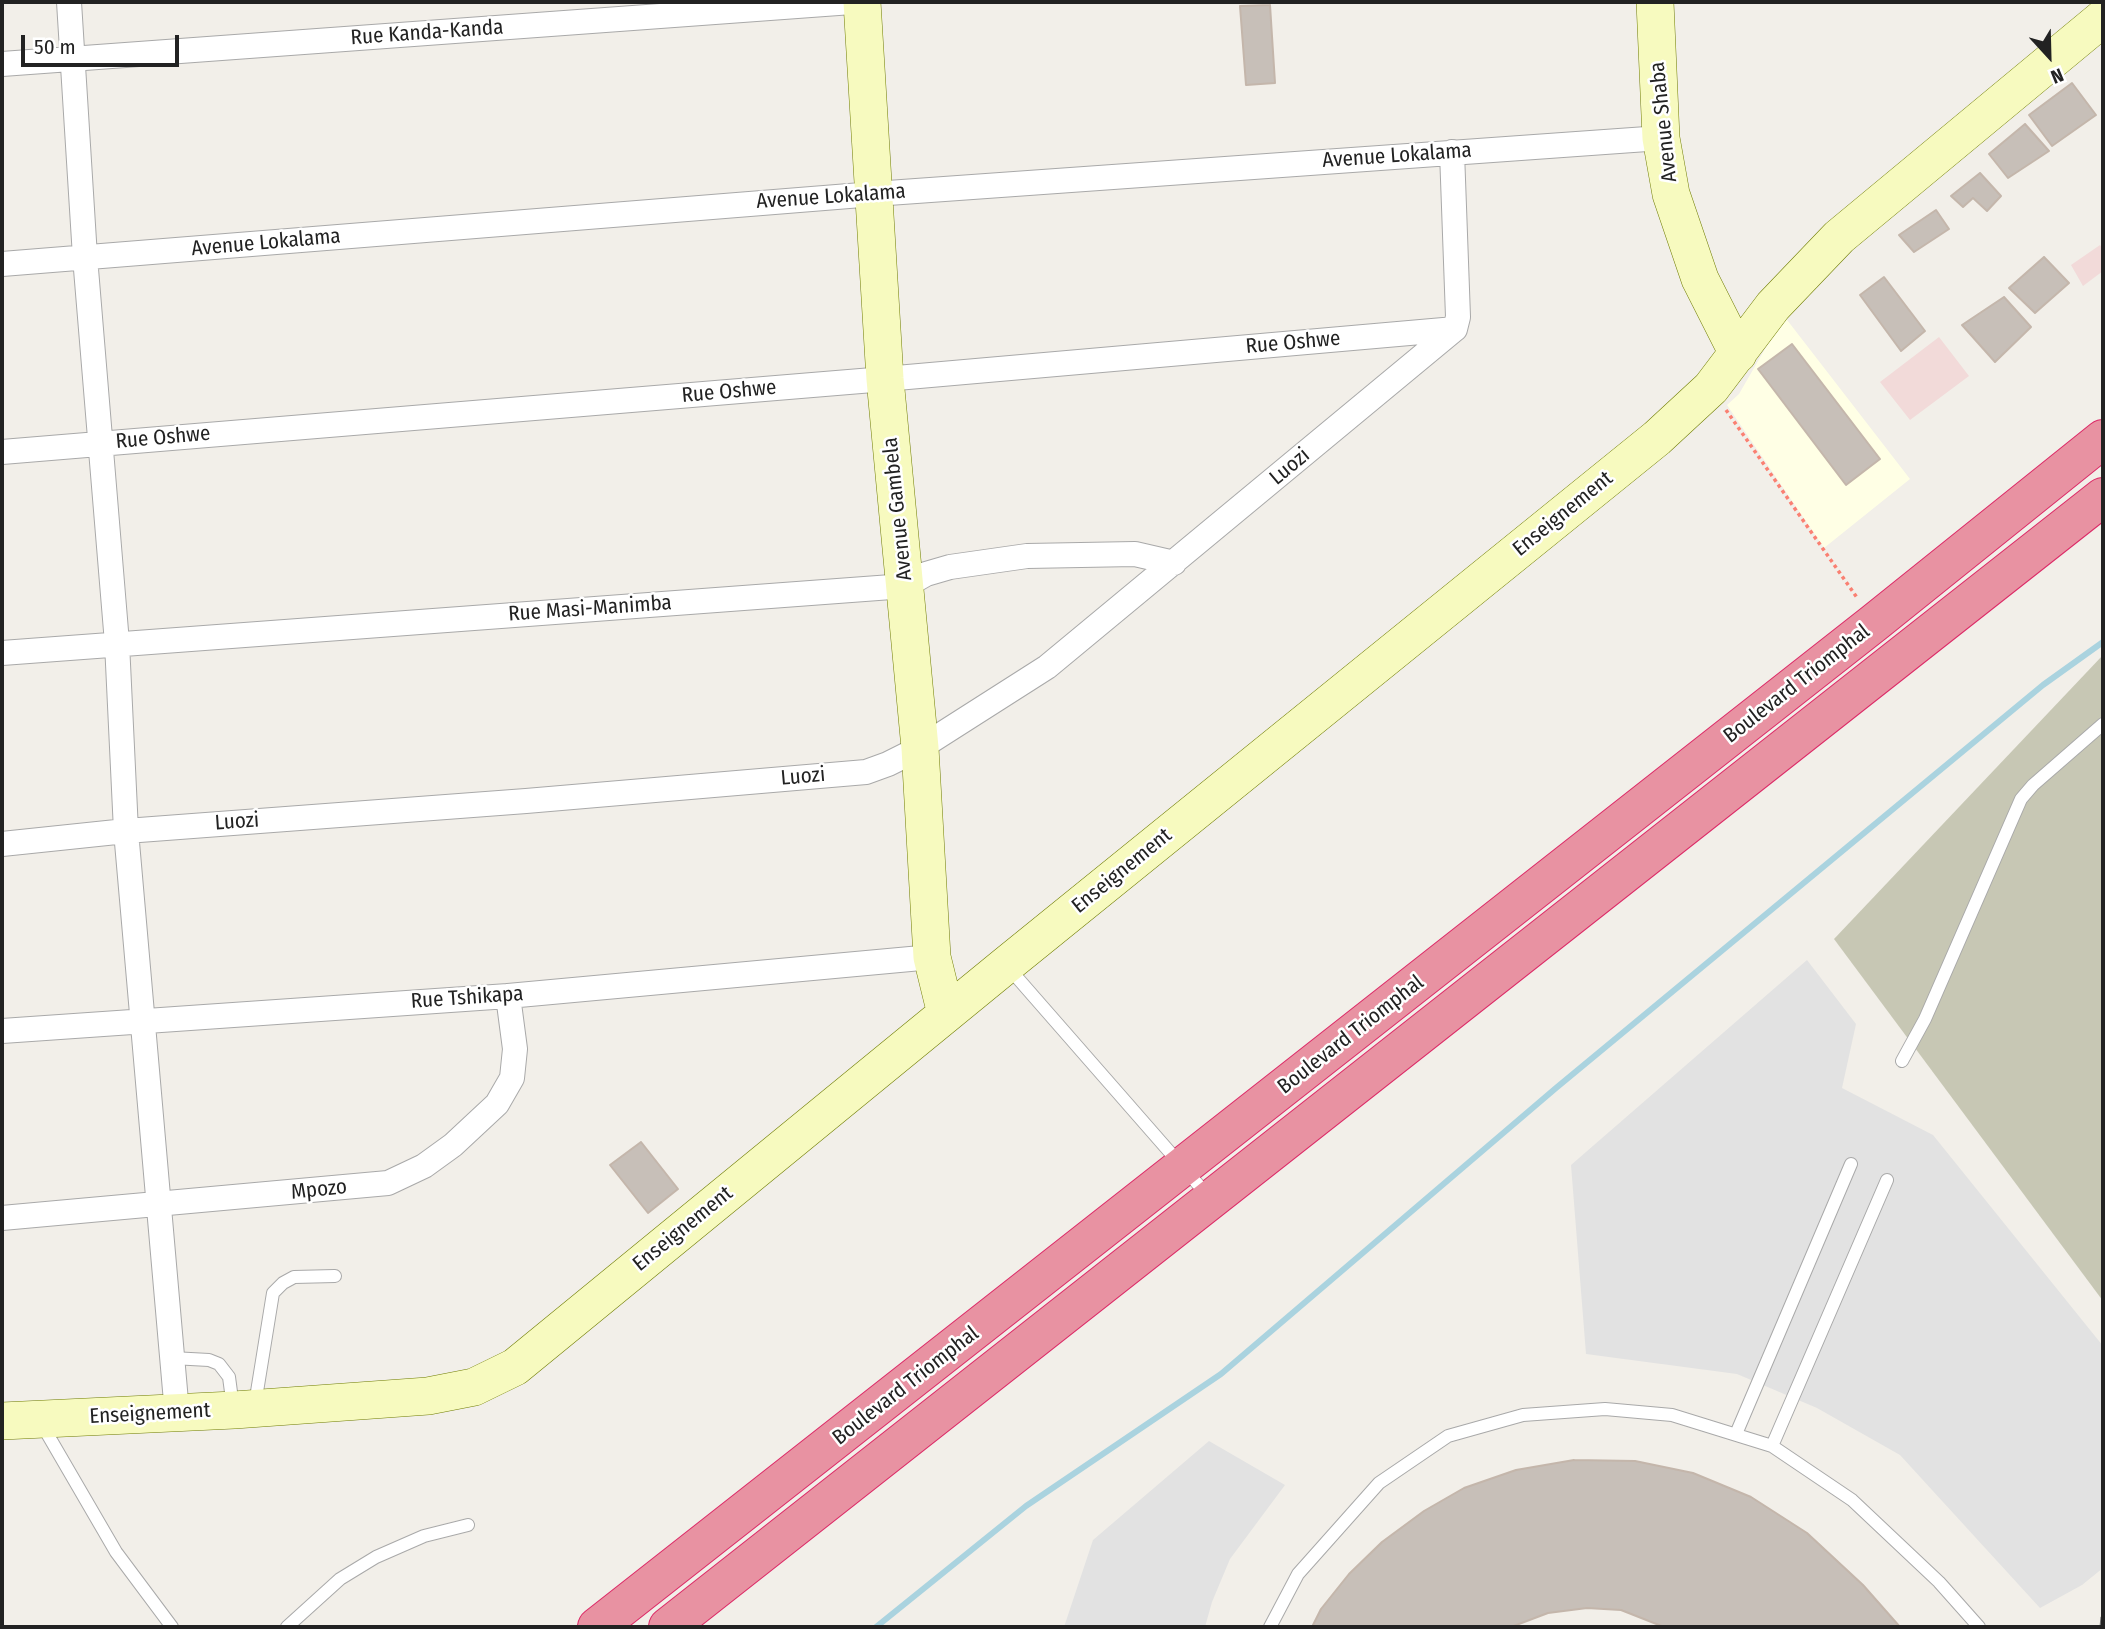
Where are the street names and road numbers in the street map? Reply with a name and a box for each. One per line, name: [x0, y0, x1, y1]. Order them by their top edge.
street label: Rue Kanda-Kanda: [350, 15, 504, 51]
street label: Avenue Shaba: [1645, 60, 1683, 184]
street label: Avenue Lokalama: [1321, 138, 1473, 174]
street label: Avenue Lokalama: [755, 179, 907, 215]
street label: Avenue Lokalama: [190, 224, 342, 262]
street label: Rue Oshwe: [1245, 326, 1341, 360]
street label: Rue Oshwe: [681, 375, 777, 409]
street label: Rue Oshwe: [115, 421, 211, 455]
street label: Avenue Gambela: [878, 436, 918, 582]
street label: Luozi: [1265, 443, 1315, 491]
street label: Enseignement: [1508, 466, 1618, 562]
street label: Rue Masi-Manimba: [507, 591, 673, 627]
street label: Boulevard Triomphal: [1719, 619, 1875, 749]
street label: Luozi: [780, 763, 826, 791]
street label: Luozi: [214, 808, 260, 836]
street label: Enseignement: [1067, 823, 1177, 919]
street label: Boulevard Triomphal: [1273, 970, 1429, 1100]
street label: Rue Tshikapa: [410, 981, 524, 1015]
street label: Mpozo: [290, 1175, 348, 1205]
street label: Enseignement: [628, 1181, 738, 1277]
street label: Boulevard Triomphal: [828, 1321, 984, 1451]
street label: Enseignement: [89, 1398, 211, 1430]

